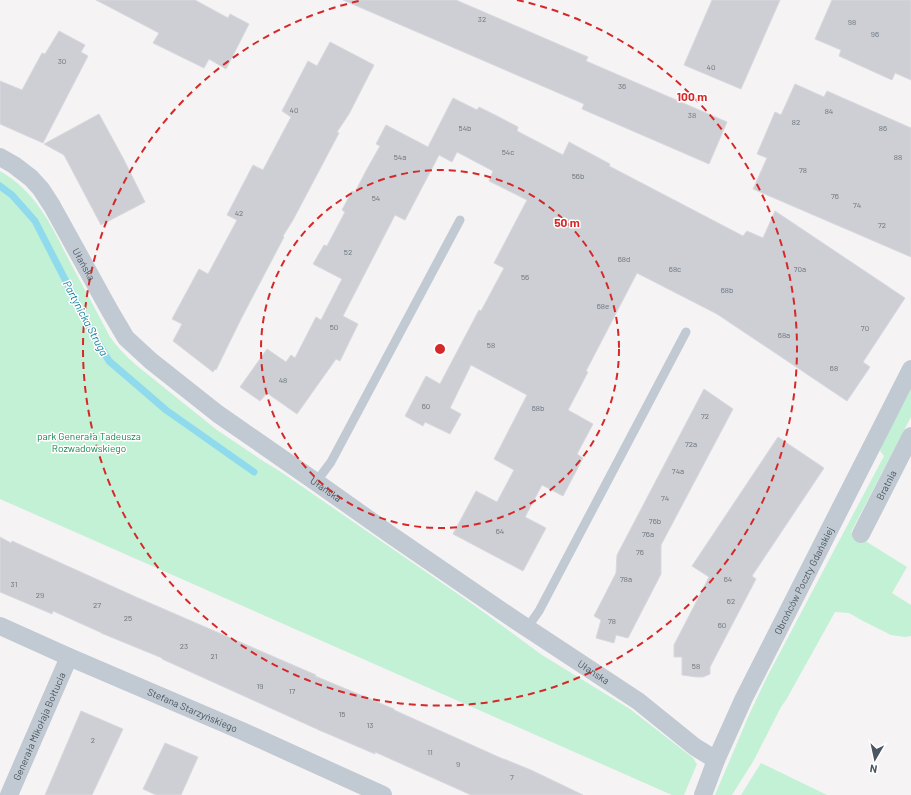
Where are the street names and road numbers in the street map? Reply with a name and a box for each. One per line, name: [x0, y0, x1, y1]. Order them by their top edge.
street label: Ułańska: [70, 246, 98, 282]
street label: Bratnia: [873, 468, 899, 502]
street label: Ułańska: [308, 474, 344, 504]
street label: Obrońców Poczty Gdańskiej: [771, 525, 836, 636]
street label: Ułańska: [576, 657, 612, 687]
street label: Generała Mikołaja Bołtucia: [10, 670, 68, 782]
street label: Stefana Starzyńskiego: [146, 685, 239, 734]

